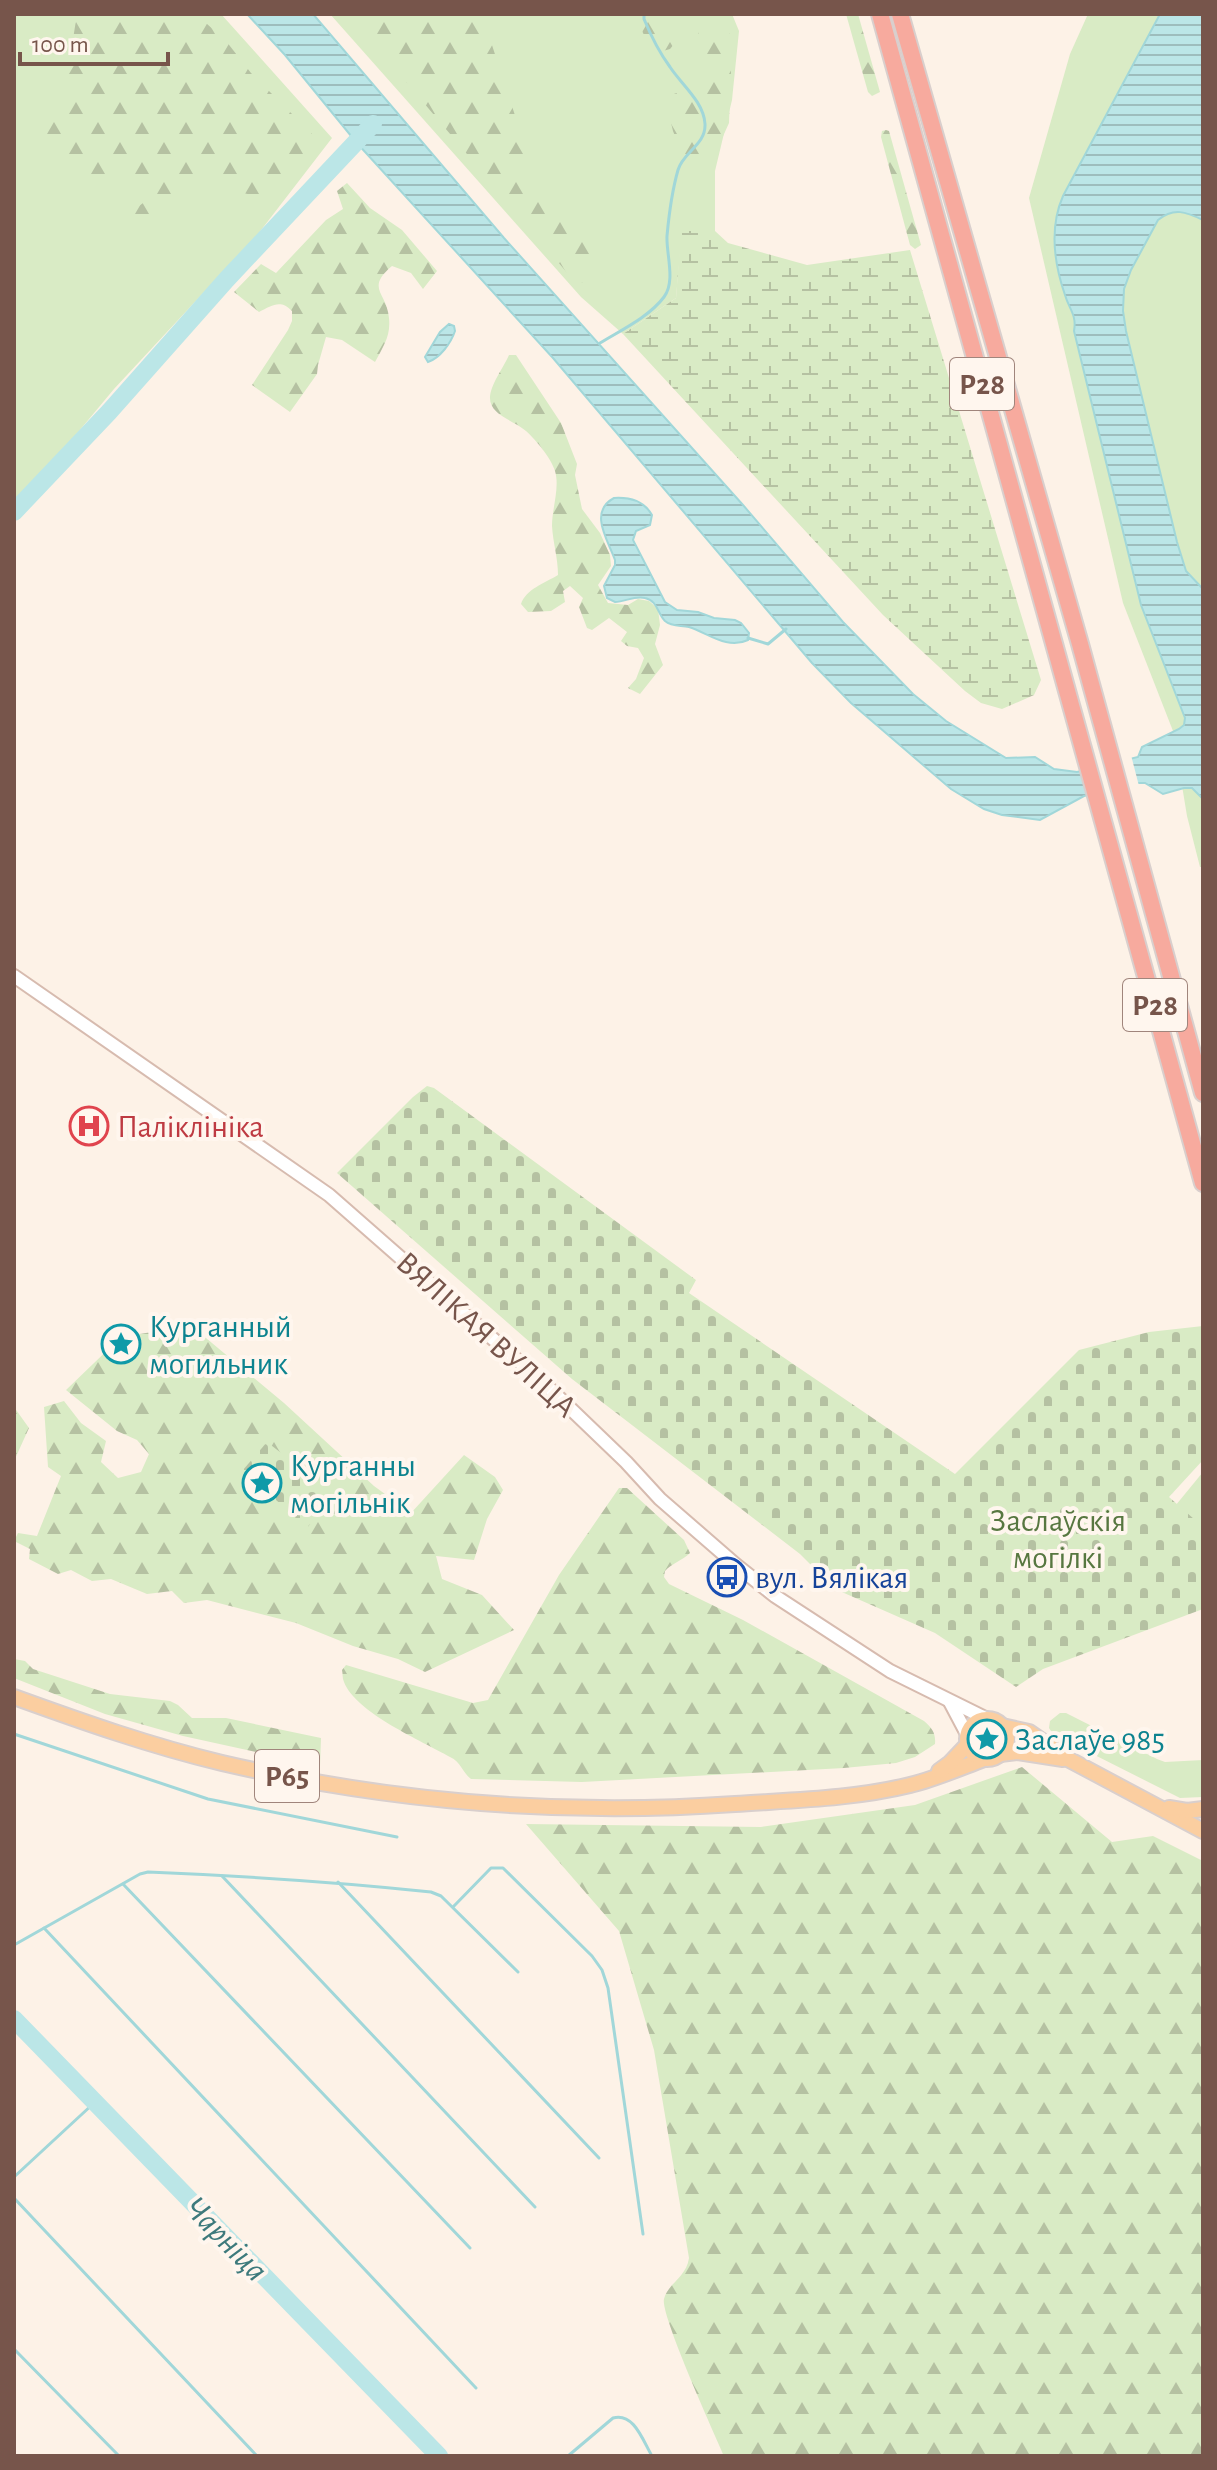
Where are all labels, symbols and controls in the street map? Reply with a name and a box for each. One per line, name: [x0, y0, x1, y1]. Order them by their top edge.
scale bar: [20, 16, 168, 66]
text: 100 m: [32, 33, 89, 57]
road number: Р28: [950, 358, 1014, 410]
road number: Р28: [1123, 979, 1187, 1031]
hospital icon: Паліклініка: [68, 1105, 110, 1147]
place label: Паліклініка: [117, 1111, 264, 1143]
street label: ВЯЛІКАЯ ВУЛІЦА: [390, 1246, 583, 1424]
place label: Курганный могильник: [149, 1311, 292, 1380]
place icon: Курганный могильник: [100, 1323, 142, 1365]
place label: Курганны могільнік: [290, 1450, 416, 1519]
place icon: Курганны могільнік: [241, 1462, 283, 1504]
park label: Заслаўскія могілкі: [990, 1505, 1126, 1574]
bus stop icon: вул. Вялікая: [706, 1556, 748, 1598]
place label: вул. Вялікая: [755, 1562, 908, 1594]
place icon: Заслаўе 985: [966, 1718, 1008, 1760]
place label: Заслаўе 985: [1015, 1724, 1165, 1756]
road number: Р65: [255, 1750, 319, 1802]
water label: Чарніца: [178, 2191, 273, 2288]

